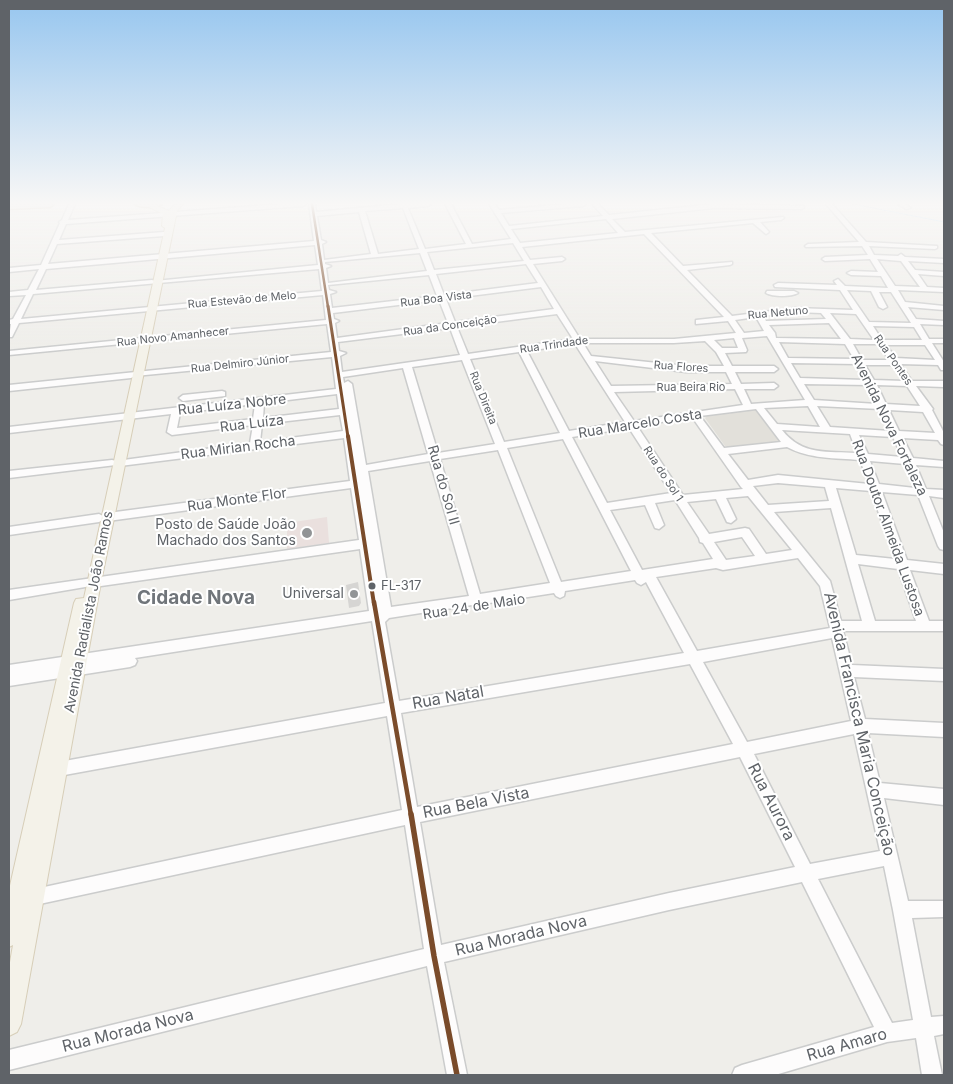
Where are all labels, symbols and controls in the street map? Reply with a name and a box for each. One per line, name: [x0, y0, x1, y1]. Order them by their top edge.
street label: Rua Boa Vista: [400, 288, 472, 310]
street label: Rua Estevão de Melo: [187, 289, 297, 311]
street label: Rua Netuno: [747, 304, 809, 322]
street label: Rua da Conceição: [402, 313, 498, 339]
street label: Rua Novo Amanhecer: [116, 325, 230, 349]
street label: Rua Pontes: [871, 332, 915, 388]
street label: Rua Trindade: [519, 334, 589, 356]
street label: Avenida Nova Fortaleza: [847, 351, 931, 499]
street label: Rua Delmiro Júnior: [190, 352, 290, 376]
street label: Rua Flores: [653, 359, 709, 375]
street label: Rua Direita: [466, 369, 500, 427]
street label: Rua Beira Rio: [657, 381, 725, 395]
street label: Rua Luíza Nobre: [177, 391, 287, 419]
street label: Rua Marcelo Costa: [577, 406, 703, 442]
street label: Rua Luíza: [219, 412, 285, 436]
street label: Rua Mirian Rocha: [180, 433, 296, 463]
street label: Rua Doutor Almeida Lustosa: [848, 437, 928, 619]
street label: Rua do Sol II: [424, 443, 462, 527]
street label: Rua do Sol 1: [640, 444, 686, 504]
street label: Rua Monte Flor: [186, 485, 288, 515]
street label: Avenida Radialista João Ramos: [61, 510, 117, 714]
place label: Posto de Saúde João Machado dos Santos: [155, 517, 296, 550]
marker: Posto de Saúde João Machado dos Santos: [300, 526, 314, 540]
place label: FL-317: [381, 578, 421, 594]
marker: FL-317: [367, 581, 377, 591]
place label: Universal: [282, 586, 344, 602]
district label: Cidade Nova: [137, 587, 255, 609]
marker: Universal: [348, 588, 360, 600]
street label: Avenida Francisca Maria Conceição: [819, 590, 899, 858]
street label: Rua 24 de Maio: [422, 591, 526, 623]
street label: Rua Natal: [411, 682, 485, 714]
street label: Rua Aurora: [743, 760, 799, 844]
street label: Rua Bela Vista: [421, 783, 531, 823]
street label: Rua Morada Nova: [453, 911, 589, 961]
street label: Rua Morada Nova: [60, 1005, 196, 1057]
street label: Rua Amaro: [805, 1024, 889, 1066]

